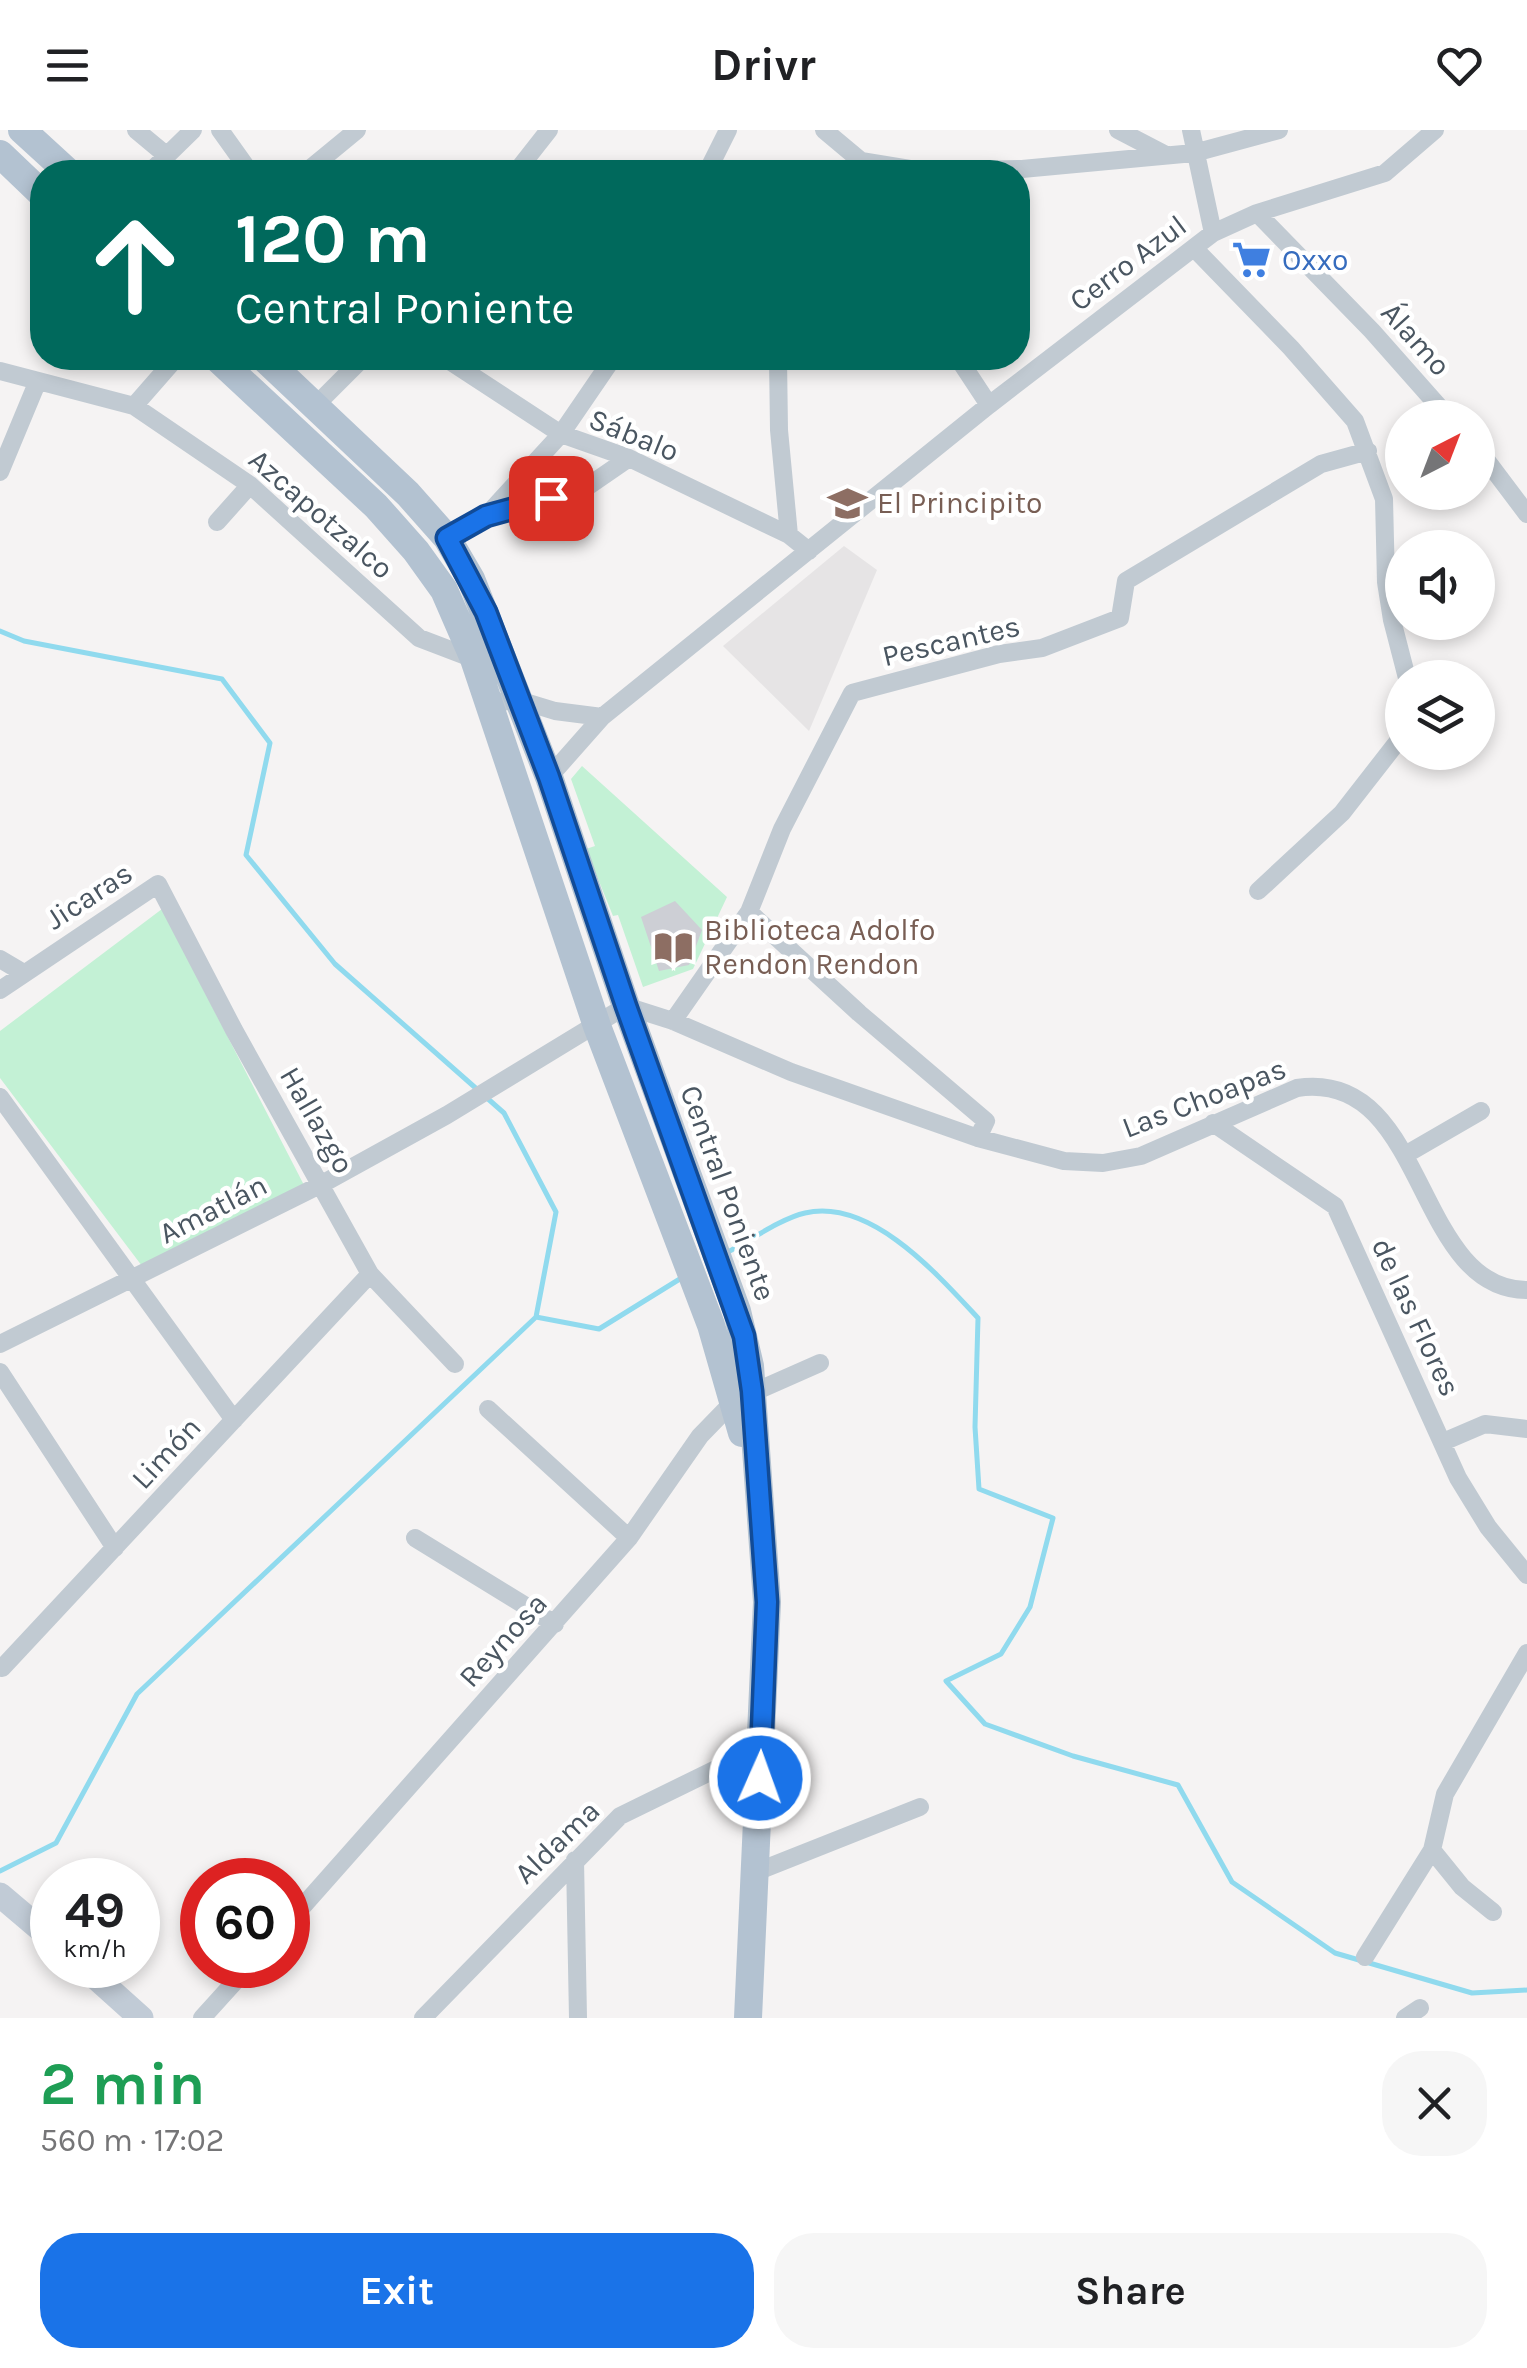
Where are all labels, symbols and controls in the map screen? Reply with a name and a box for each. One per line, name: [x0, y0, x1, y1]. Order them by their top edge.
icon: menu: [40, 38, 95, 93]
icon: heart: [1432, 38, 1487, 93]
text: Drivr: [711, 39, 816, 91]
text: 120 m: [235, 198, 431, 280]
icon: ahead: [70, 200, 200, 330]
street label: Cerro Azul: [1062, 207, 1194, 319]
supermarket icon: Oxxo: [1231, 239, 1273, 281]
place label: Oxxo: [1282, 242, 1348, 278]
text: Central Poniente: [235, 282, 574, 334]
street label: Álamo: [1374, 295, 1458, 383]
north arrow: [1385, 400, 1495, 510]
map controls: [1385, 400, 1495, 770]
street label: Sábalo: [584, 401, 684, 469]
street label: Azcapotzalco: [241, 441, 401, 587]
pin: [509, 456, 594, 541]
icon: arrive: [524, 471, 579, 526]
school or university icon: El Principito: [826, 482, 868, 524]
place label: El Principito: [877, 485, 1042, 521]
button: sound: [1385, 530, 1495, 640]
street label: Pescantes: [879, 608, 1023, 674]
button: layers: [1385, 660, 1495, 770]
street label: Jicaras: [39, 855, 139, 937]
place label: Biblioteca Adolfo Rendon Rendon: [704, 912, 935, 982]
library icon: Biblioteca Adolfo Rendon Rendon: [653, 926, 695, 968]
street label: Las Choapas: [1117, 1050, 1291, 1146]
street label: Hallazgo: [272, 1060, 362, 1180]
street label: Central Poniente: [672, 1081, 784, 1305]
street label: Amatlán: [153, 1167, 273, 1251]
street label: de las Flores: [1364, 1232, 1468, 1402]
street label: Limón: [124, 1409, 208, 1497]
street label: Reynosa: [451, 1585, 555, 1695]
position arrow: [708, 1726, 812, 1830]
street label: Aldama: [507, 1793, 607, 1891]
speed limit sign: 60: [180, 1858, 310, 1988]
text: 49: [65, 1881, 125, 1940]
text: km/h: [63, 1934, 127, 1963]
text: 2 min: [40, 2049, 205, 2119]
button: close: [1382, 2051, 1487, 2156]
text: 560 m · 17:02: [40, 2122, 224, 2159]
button: Exit: [40, 2233, 754, 2348]
button: Share: [774, 2233, 1487, 2348]

